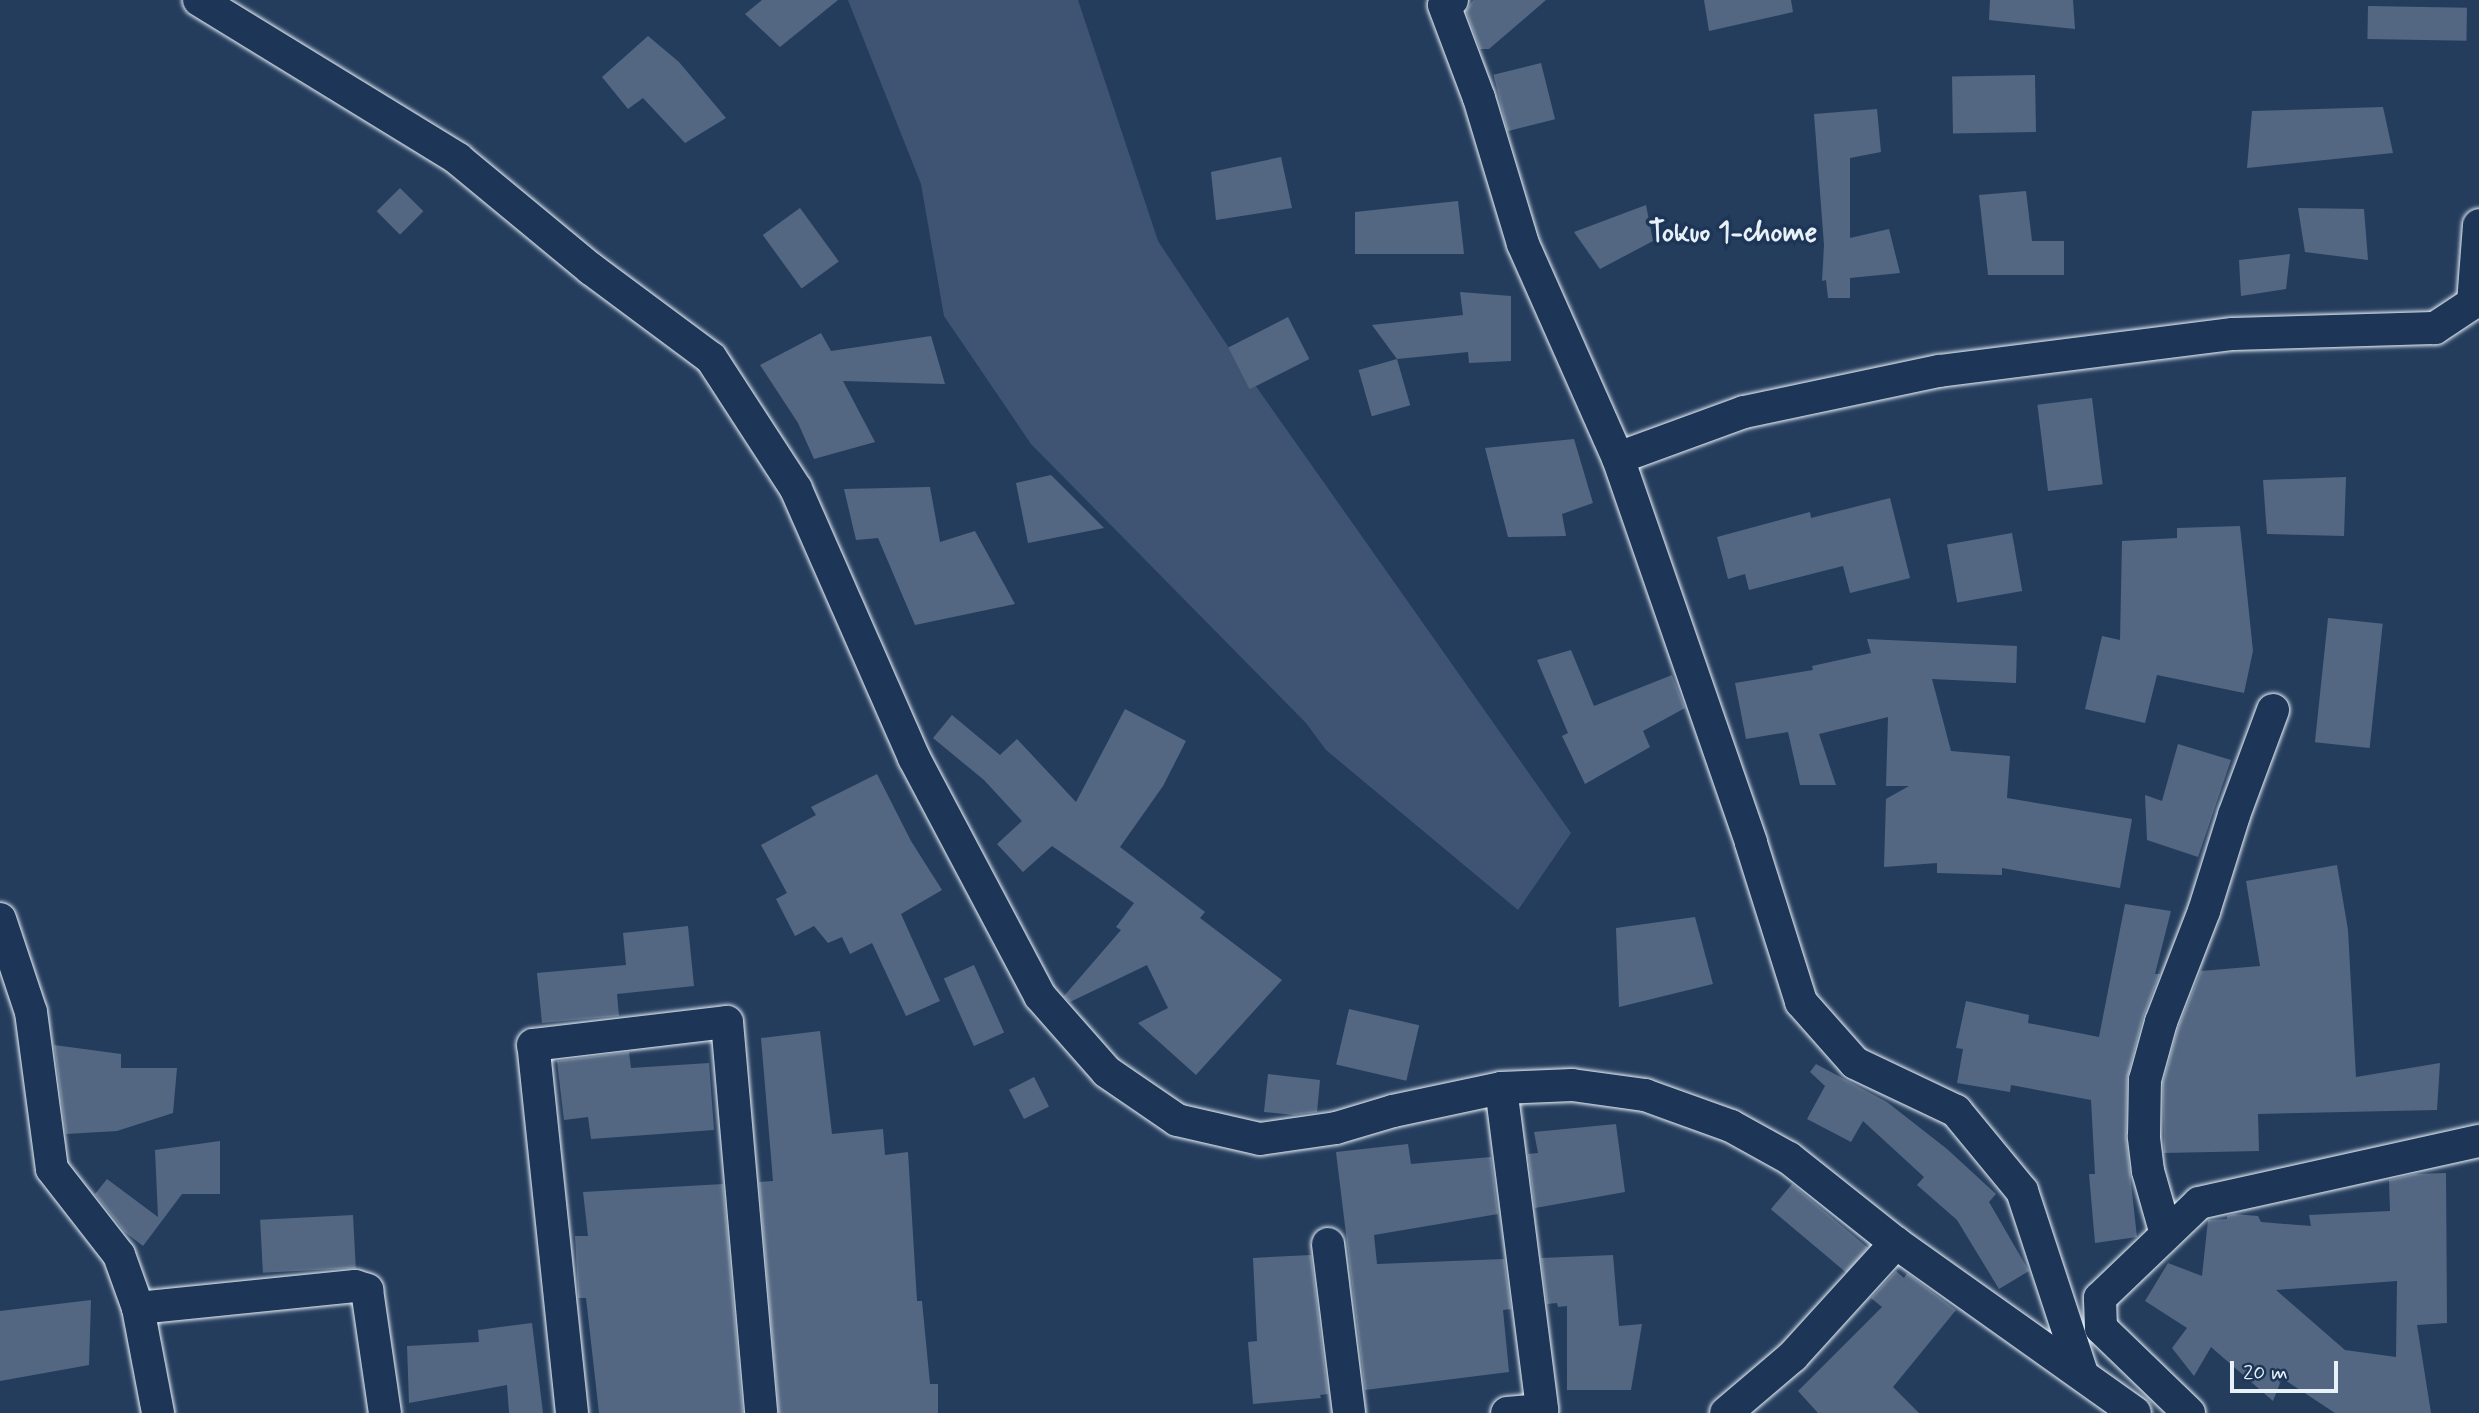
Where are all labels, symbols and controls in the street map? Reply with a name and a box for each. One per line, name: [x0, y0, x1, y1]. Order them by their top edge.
district label: Tokuo 1-chome: [1649, 217, 1817, 251]
scale bar: [2234, 1346, 2342, 1390]
text: 20 m: [2243, 1359, 2288, 1387]

